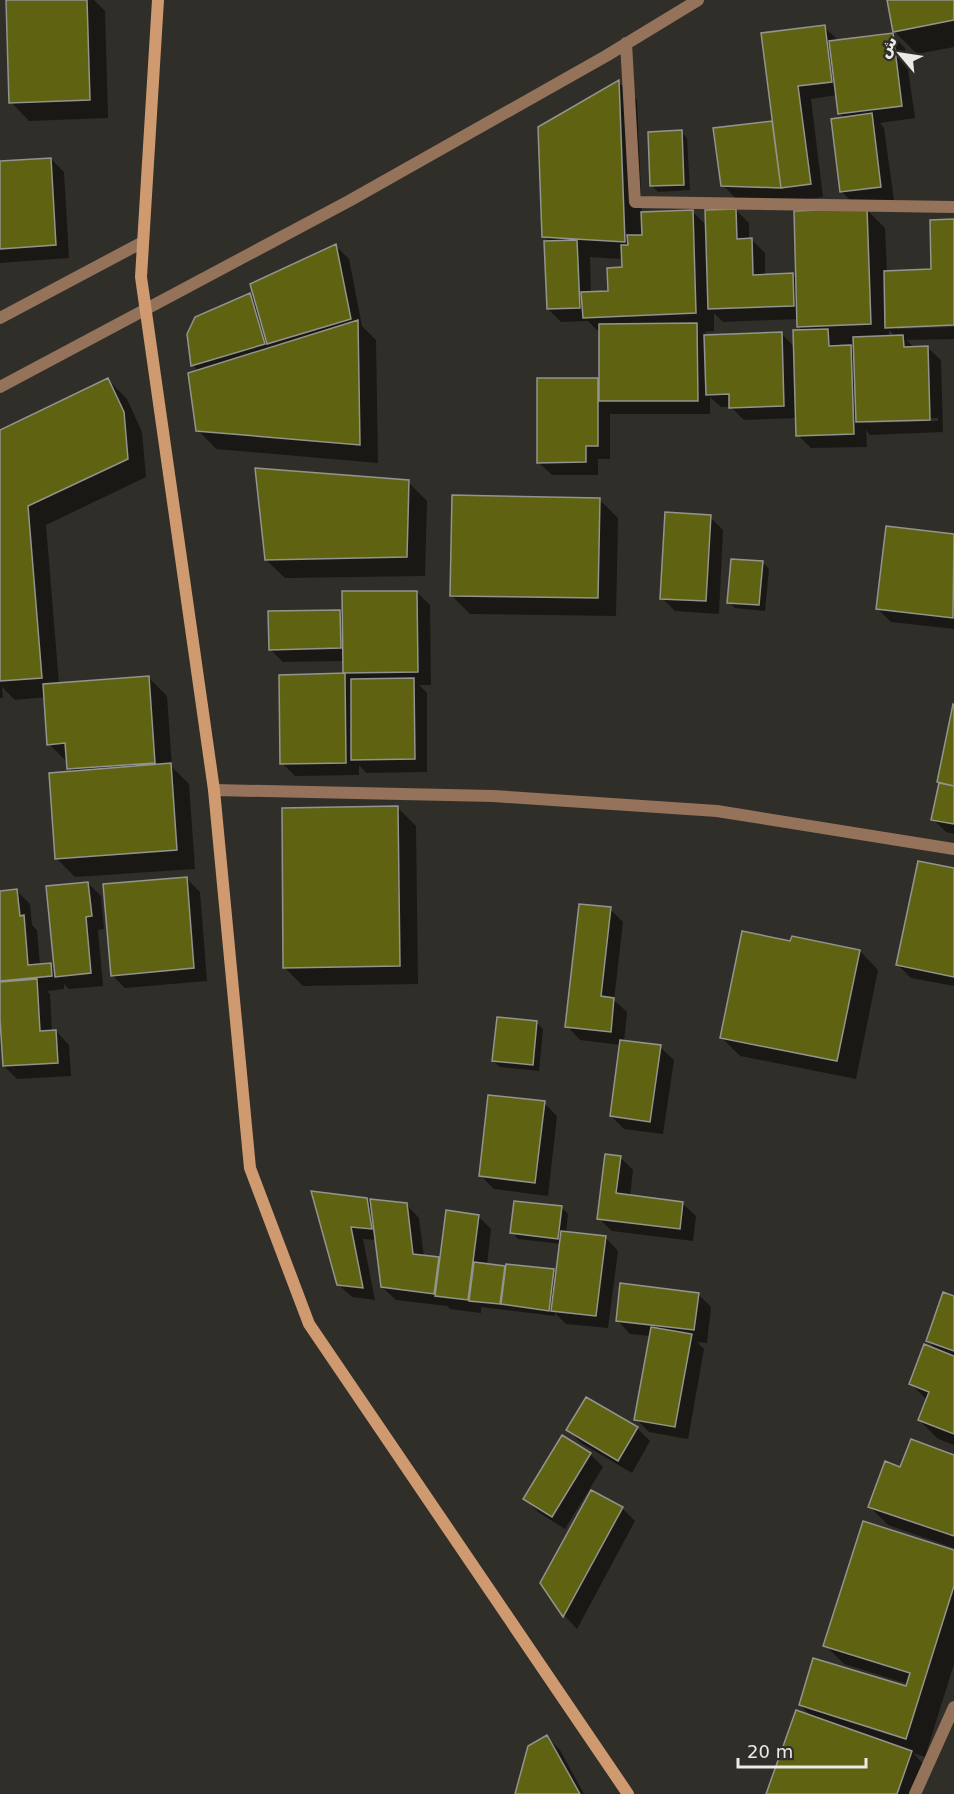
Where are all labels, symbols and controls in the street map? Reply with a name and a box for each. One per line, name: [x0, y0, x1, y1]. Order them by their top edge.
north arrow: [870, 24, 930, 84]
text: ش: [874, 33, 901, 61]
scale bar: [738, 1731, 866, 1769]
text: 20 m: [747, 1741, 793, 1762]

